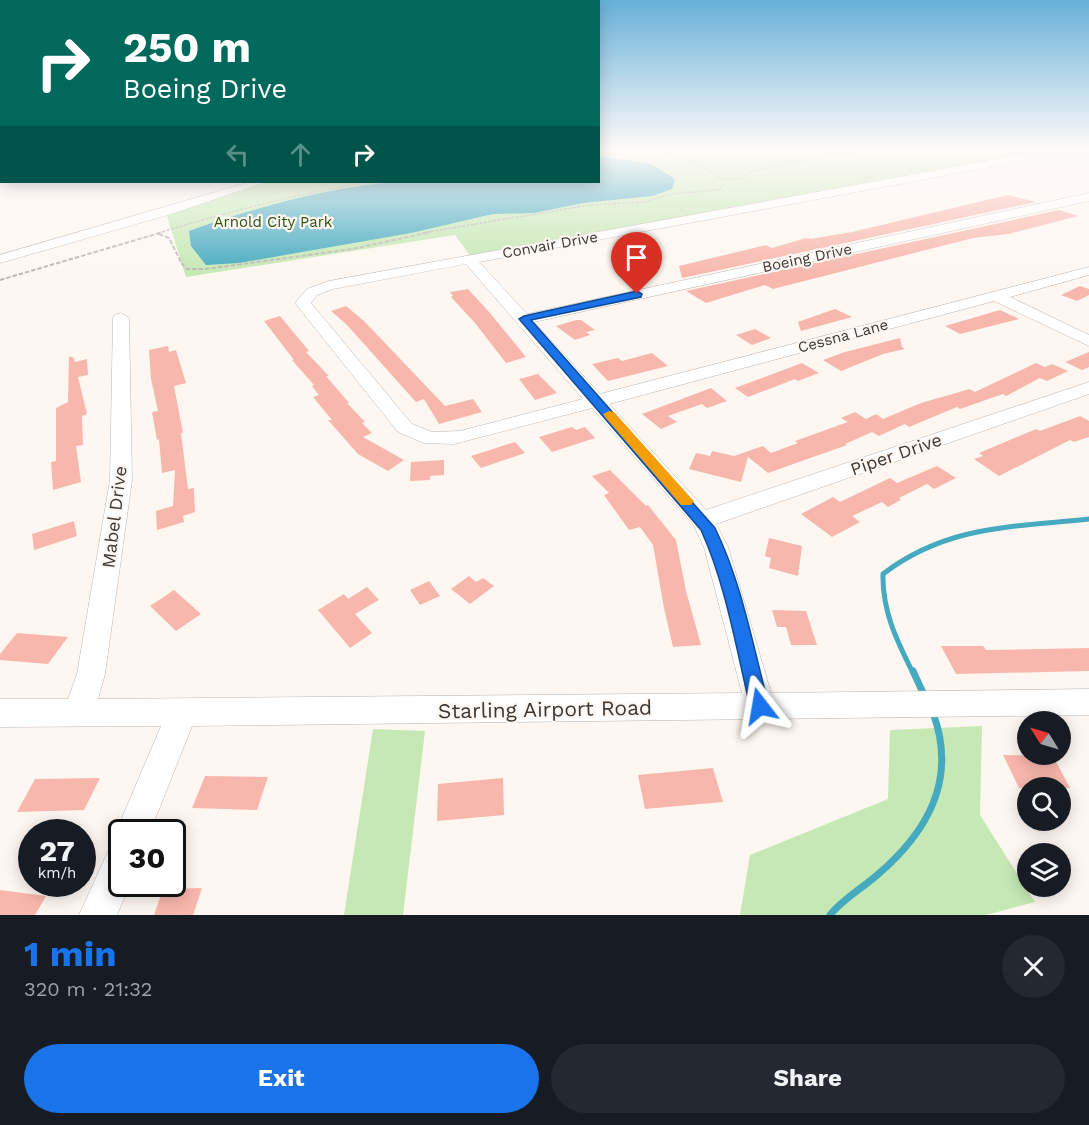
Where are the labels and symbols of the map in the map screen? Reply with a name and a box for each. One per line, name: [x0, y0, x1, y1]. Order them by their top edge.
park label: Arnold City Park: [214, 213, 333, 231]
street label: Convair Drive: [501, 228, 599, 262]
pin: [611, 232, 662, 294]
street label: Boeing Drive: [761, 240, 853, 276]
street label: Cessna Lane: [796, 315, 890, 357]
street label: Piper Drive: [848, 429, 944, 479]
street label: Mabel Drive: [97, 465, 131, 569]
position arrow: [728, 674, 792, 738]
street label: Starling Airport Road: [438, 695, 652, 723]
north arrow: [1017, 711, 1071, 765]
speed limit sign: 30: [108, 819, 186, 897]

